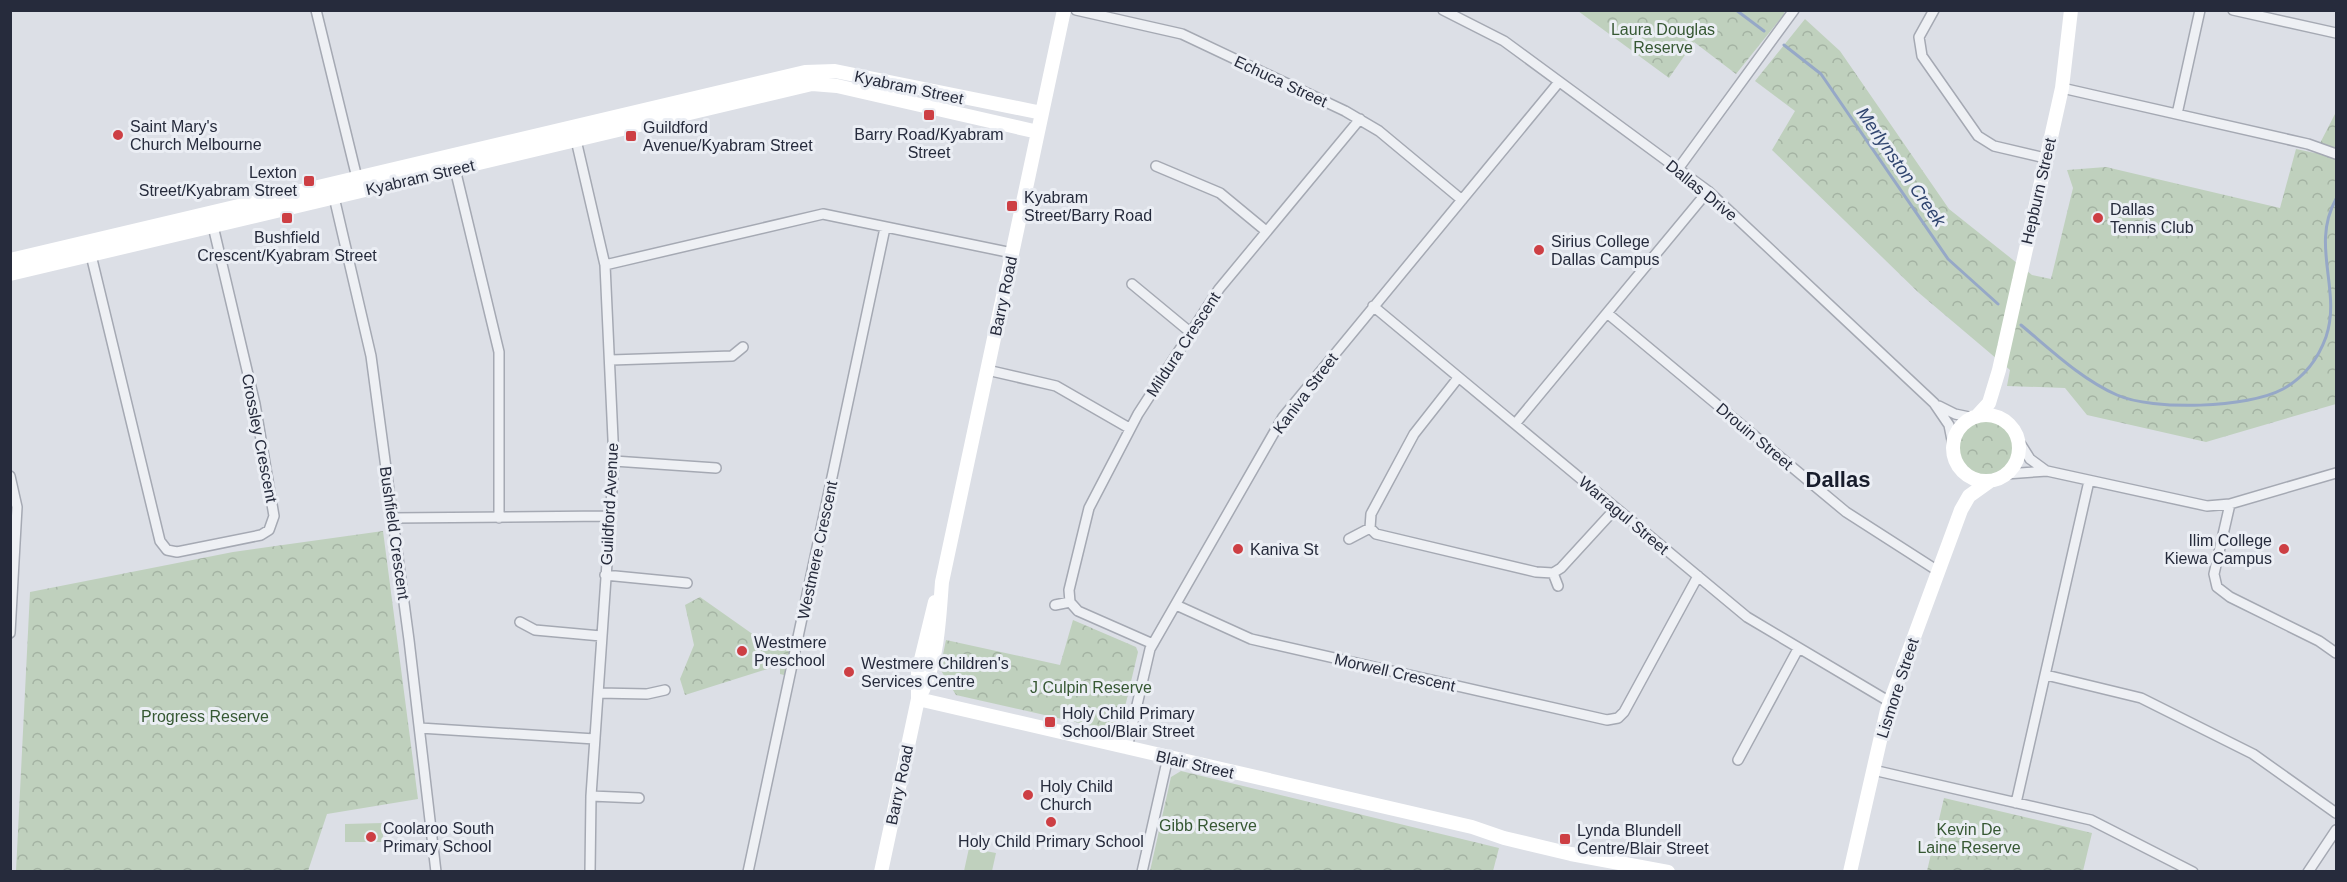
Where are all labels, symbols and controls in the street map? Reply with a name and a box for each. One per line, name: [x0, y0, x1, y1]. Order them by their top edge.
park label: Laura Douglas Reserve: [1611, 21, 1715, 56]
street label: Echuca Street: [1232, 53, 1330, 111]
street label: Kyabram Street: [853, 68, 966, 107]
water label: Merlynston Creek: [1852, 103, 1950, 231]
marker: Barry Road/Kyabram Street: [922, 108, 936, 122]
place label: Saint Mary's Church Melbourne: [130, 118, 262, 153]
place label: Guildford Avenue/Kyabram Street: [643, 119, 813, 154]
place label: Barry Road/Kyabram Street: [854, 126, 1004, 161]
marker: Saint Mary's Church Melbourne: [111, 128, 125, 142]
marker: Guildford Avenue/Kyabram Street: [624, 129, 638, 143]
street label: Hepburn Street: [2018, 136, 2059, 246]
street label: Kyabram Street: [364, 157, 477, 198]
street label: Dallas Drive: [1663, 157, 1741, 224]
place label: Lexton Street/Kyabram Street: [139, 164, 298, 199]
marker: Lexton Street/Kyabram Street: [302, 174, 316, 188]
place label: Kyabram Street/Barry Road: [1024, 189, 1152, 224]
marker: Kyabram Street/Barry Road: [1005, 199, 1019, 213]
place label: Dallas Tennis Club: [2110, 201, 2194, 236]
marker: Bushfield Crescent/Kyabram Street: [280, 211, 294, 225]
marker: Dallas Tennis Club: [2091, 211, 2105, 225]
place label: Bushfield Crescent/Kyabram Street: [197, 229, 377, 264]
place label: Sirius College Dallas Campus: [1551, 233, 1659, 268]
marker: Sirius College Dallas Campus: [1532, 243, 1546, 257]
street label: Barry Road: [987, 255, 1020, 337]
street label: Mildura Crescent: [1143, 288, 1224, 400]
street label: Kaniva Street: [1270, 349, 1341, 437]
street label: Crossley Crescent: [239, 372, 280, 504]
street label: Drouin Street: [1713, 400, 1797, 474]
street label: Guildford Avenue: [598, 442, 621, 566]
street label: Bushfield Crescent: [377, 465, 412, 601]
district label: Dallas: [1806, 467, 1870, 492]
street label: Warragul Street: [1576, 473, 1672, 558]
street label: Westmere Crescent: [795, 479, 841, 621]
place label: Ilim College Kiewa Campus: [2164, 532, 2272, 567]
place label: Kaniva St: [1250, 541, 1319, 558]
marker: Kaniva St: [1231, 542, 1245, 556]
marker: Ilim College Kiewa Campus: [2277, 542, 2291, 556]
place label: Westmere Preschool: [754, 634, 827, 669]
street label: Lismore Street: [1873, 636, 1922, 740]
marker: Westmere Preschool: [735, 644, 749, 658]
street label: Morwell Crescent: [1333, 650, 1458, 695]
place label: Westmere Children's Services Centre: [861, 655, 1009, 690]
marker: Westmere Children's Services Centre: [842, 665, 856, 679]
park label: J Culpin Reserve: [1030, 679, 1152, 696]
place label: Holy Child Primary School/Blair Street: [1062, 705, 1195, 740]
park label: Progress Reserve: [141, 708, 269, 725]
marker: Holy Child Primary School/Blair Street: [1043, 715, 1057, 729]
street label: Barry Road: [883, 744, 916, 826]
street label: Blair Street: [1154, 747, 1236, 782]
place label: Holy Child Church: [1040, 778, 1113, 813]
marker: Holy Child Church: [1021, 788, 1035, 802]
marker: Holy Child Primary School: [1044, 815, 1058, 829]
park label: Gibb Reserve: [1159, 817, 1257, 834]
place label: Coolaroo South Primary School: [383, 820, 494, 855]
park label: Kevin De Laine Reserve: [1917, 821, 2021, 856]
place label: Lynda Blundell Centre/Blair Street: [1577, 822, 1709, 857]
marker: Coolaroo South Primary School: [364, 830, 378, 844]
marker: Lynda Blundell Centre/Blair Street: [1558, 832, 1572, 846]
place label: Holy Child Primary School: [958, 833, 1144, 850]

